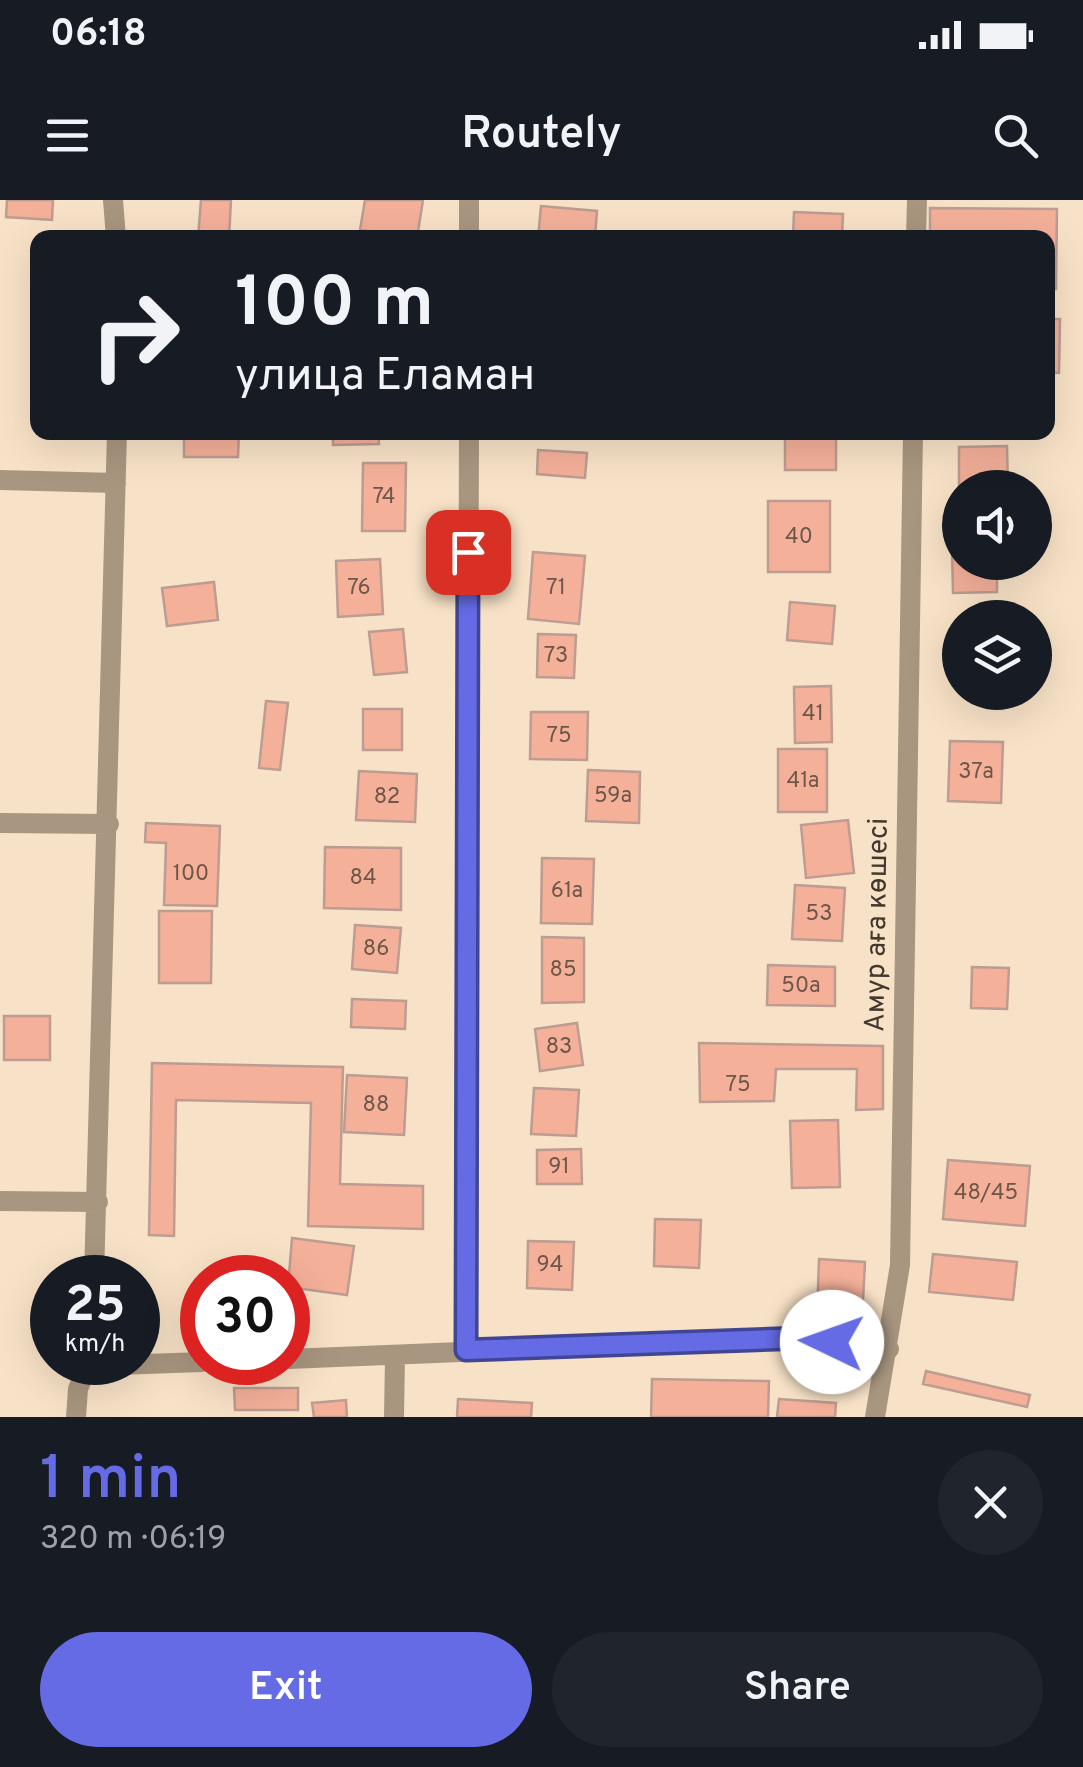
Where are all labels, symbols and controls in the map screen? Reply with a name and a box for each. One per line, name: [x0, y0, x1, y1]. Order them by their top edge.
text: 06:18: [50, 11, 147, 60]
text: Routely: [461, 107, 622, 164]
icon: menu: [40, 108, 95, 163]
icon: search: [988, 108, 1043, 163]
text: 100 m: [235, 262, 434, 351]
icon: right: [70, 270, 200, 400]
text: улица Еламан: [235, 349, 535, 406]
map controls: [942, 470, 1052, 710]
button: sound: [942, 470, 1052, 580]
house number: 74: [373, 484, 395, 511]
pin: [426, 510, 511, 595]
house number: 40: [785, 524, 813, 551]
icon: arrive: [441, 525, 496, 580]
house number: 76: [347, 575, 371, 602]
house number: 71: [546, 575, 566, 602]
button: layers: [942, 600, 1052, 710]
house number: 73: [544, 643, 568, 670]
house number: 41: [802, 701, 824, 728]
house number: 75: [546, 723, 572, 750]
house number: 37а: [958, 759, 994, 786]
house number: 41а: [787, 768, 819, 795]
house number: 59а: [594, 783, 632, 810]
house number: 82: [374, 784, 400, 811]
street label: Амур аға көшесі: [858, 817, 898, 1033]
house number: 100: [173, 861, 209, 888]
house number: 84: [349, 865, 377, 892]
house number: 61а: [551, 878, 583, 905]
house number: 53: [806, 901, 832, 928]
house number: 86: [363, 936, 389, 963]
house number: 85: [549, 957, 577, 984]
house number: 50а: [781, 973, 821, 1000]
house number: 83: [546, 1034, 572, 1061]
house number: 75: [725, 1072, 751, 1099]
house number: 88: [363, 1092, 389, 1119]
house number: 91: [548, 1154, 570, 1181]
house number: 48/45: [954, 1180, 1018, 1207]
house number: 94: [537, 1252, 563, 1279]
speed limit sign: 30: [180, 1255, 310, 1385]
text: 25: [64, 1276, 126, 1339]
position arrow: [780, 1290, 884, 1394]
text: km/h: [65, 1329, 125, 1361]
text: 1 min: [40, 1444, 181, 1520]
button: close: [938, 1450, 1043, 1555]
text: 320 m · 06:19: [40, 1520, 226, 1560]
button: Exit: [40, 1632, 532, 1747]
button: Share: [552, 1632, 1043, 1747]

